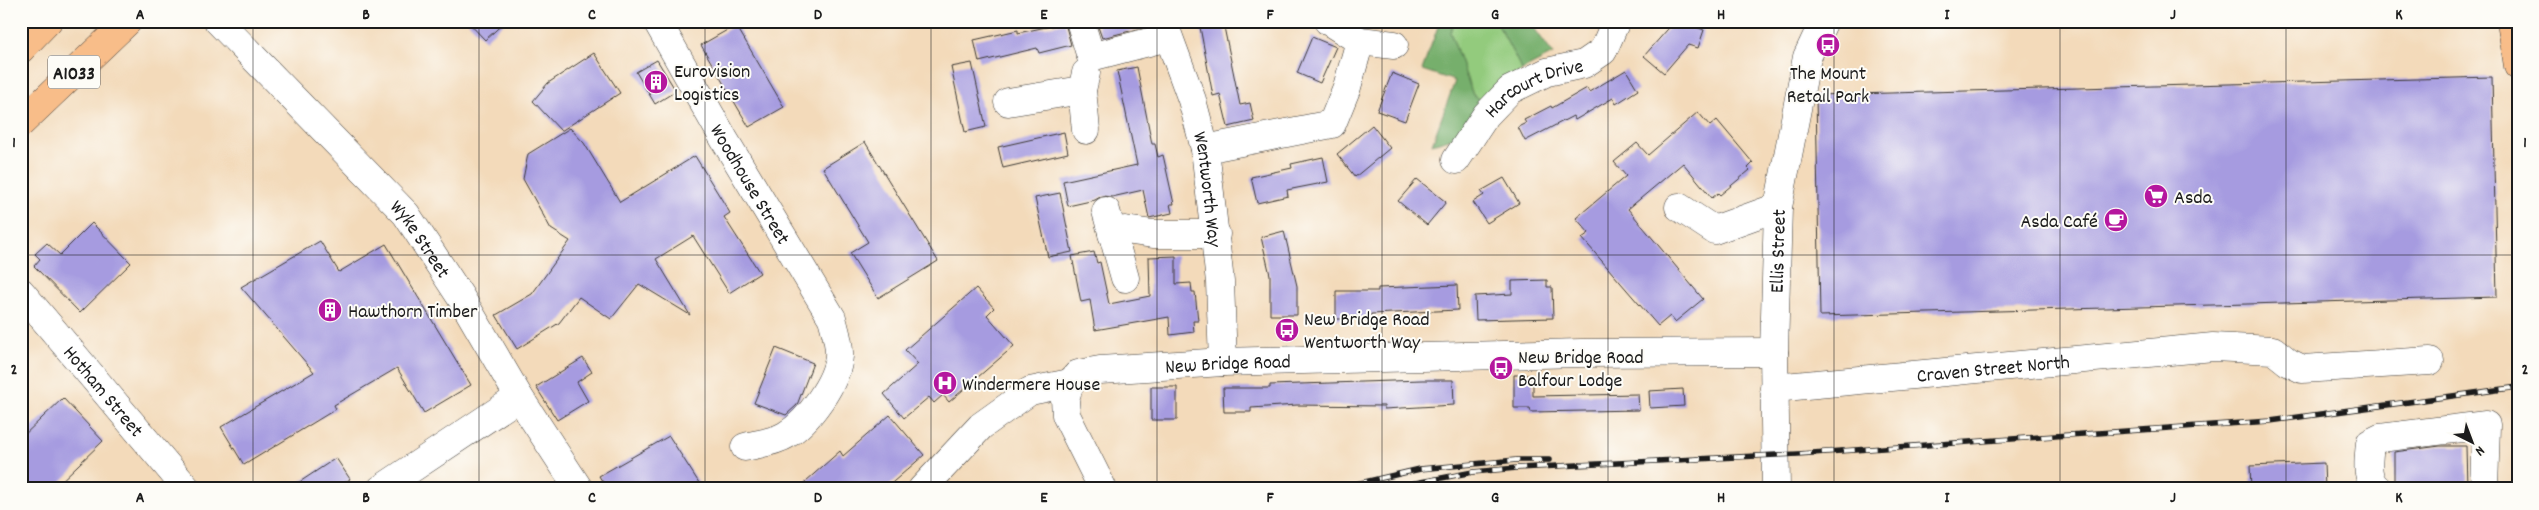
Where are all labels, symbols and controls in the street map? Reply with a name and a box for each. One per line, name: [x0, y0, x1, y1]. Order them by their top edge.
text: A: [136, 4, 145, 27]
text: B: [362, 4, 370, 27]
text: C: [588, 4, 596, 27]
text: D: [814, 4, 823, 27]
text: E: [1040, 4, 1048, 27]
text: F: [1266, 4, 1274, 27]
text: G: [1491, 4, 1499, 27]
text: H: [1717, 4, 1725, 27]
text: I: [1945, 4, 1951, 27]
text: J: [2170, 4, 2176, 27]
text: K: [2395, 4, 2403, 27]
bus stop icon: The Mount Retail Park: [1815, 32, 1841, 58]
street label: Harcourt Drive: [1479, 54, 1586, 126]
road number: A1033: [48, 56, 100, 88]
place label: Eurovision Logistics: [674, 59, 750, 110]
place label: The Mount Retail Park: [1787, 61, 1869, 112]
building icon: Eurovision Logistics: [643, 69, 669, 95]
street label: Woodhouse Street: [701, 120, 796, 251]
street label: Wentworth Way: [1184, 129, 1227, 249]
text: 1: [12, 132, 16, 155]
text: 1: [2523, 132, 2527, 155]
supermarket icon: Asda: [2143, 183, 2169, 209]
place label: Asda: [2174, 185, 2213, 213]
street label: Wyke Street: [382, 195, 456, 285]
cafe icon: Asda Café: [2103, 207, 2129, 233]
street label: Ellis Street: [1765, 209, 1795, 293]
place label: Asda Café: [2020, 209, 2098, 237]
building icon: Hawthorn Timber: [317, 297, 343, 323]
place label: Hawthorn Timber: [348, 299, 478, 327]
place label: New Bridge Road Wentworth Way: [1304, 307, 1430, 358]
bus stop icon: New Bridge Road Wentworth Way: [1274, 317, 1300, 343]
street label: Hotham Street: [55, 341, 149, 444]
place label: New Bridge Road Balfour Lodge: [1518, 345, 1644, 396]
street label: New Bridge Road: [1164, 349, 1291, 383]
street label: Craven Street North: [1915, 349, 2071, 392]
bus stop icon: New Bridge Road Balfour Lodge: [1488, 355, 1514, 381]
text: 2: [11, 359, 18, 382]
text: 2: [2522, 359, 2529, 382]
hospital icon: Windermere House: [932, 370, 958, 396]
place label: Windermere House: [962, 372, 1100, 400]
north arrow: [2446, 418, 2496, 468]
text: N: [2470, 440, 2489, 460]
text: A: [136, 487, 145, 510]
text: B: [362, 487, 370, 510]
text: C: [588, 487, 596, 510]
text: D: [814, 487, 823, 510]
text: E: [1040, 487, 1048, 510]
text: F: [1266, 487, 1274, 510]
text: G: [1491, 487, 1499, 510]
text: H: [1717, 487, 1725, 510]
text: I: [1945, 487, 1951, 510]
text: J: [2170, 487, 2176, 510]
text: K: [2395, 487, 2403, 510]

